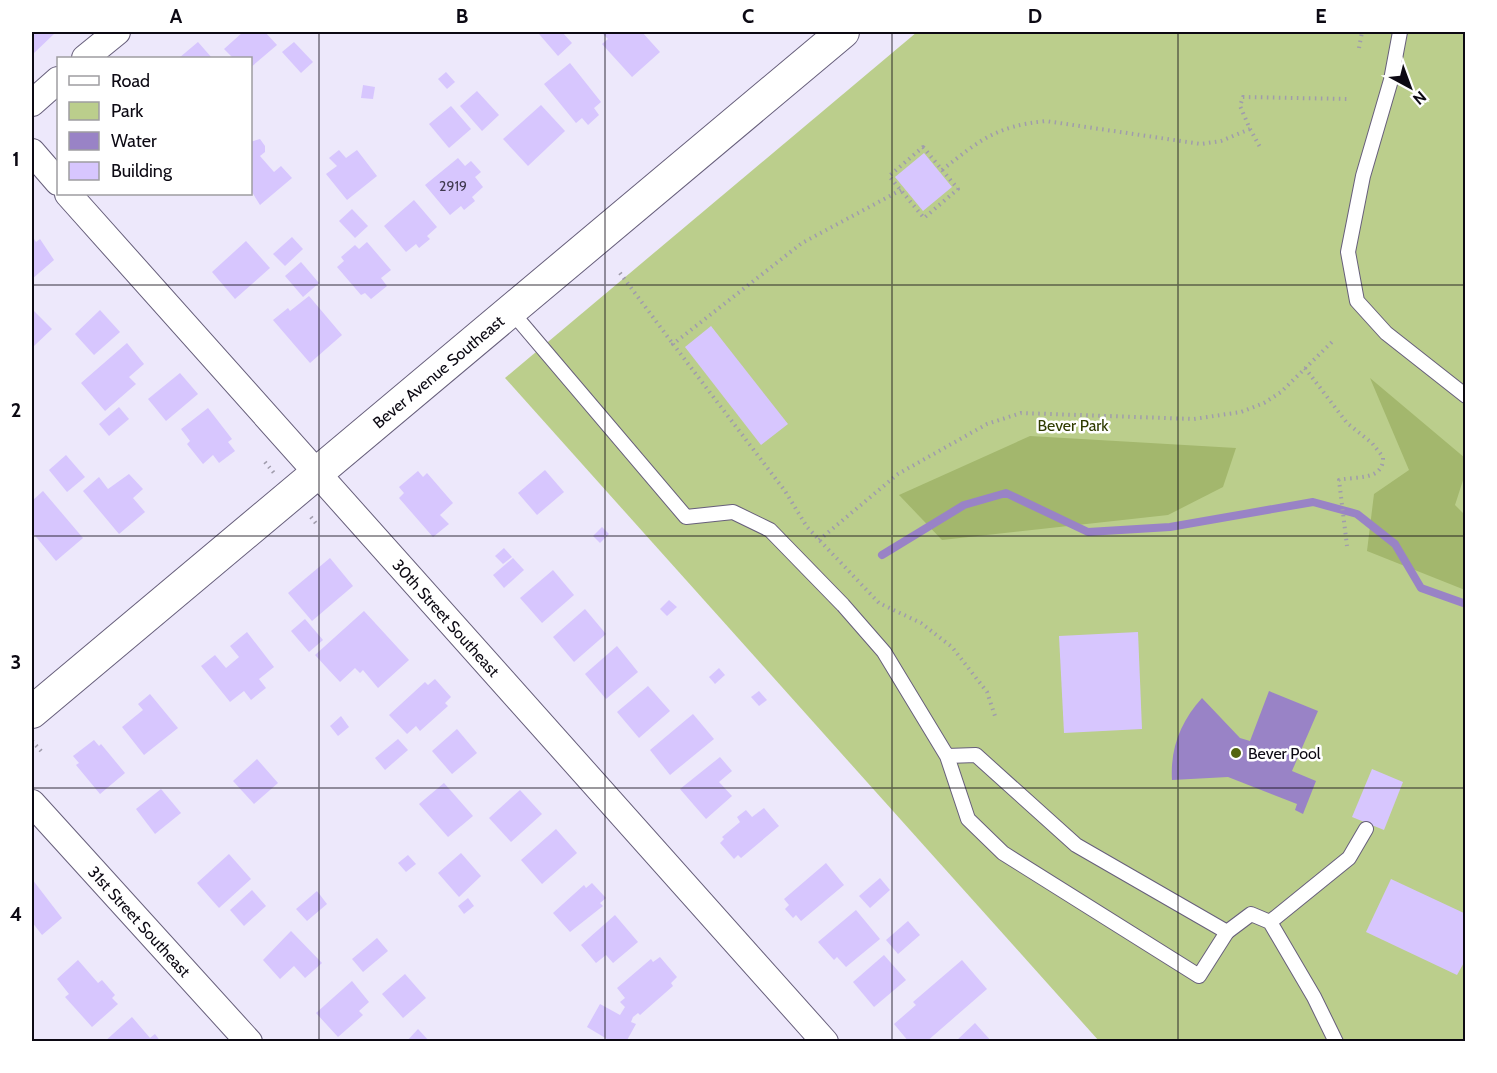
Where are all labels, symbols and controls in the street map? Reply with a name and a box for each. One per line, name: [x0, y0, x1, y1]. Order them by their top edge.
text: A: [170, 4, 183, 28]
text: B: [456, 4, 468, 28]
text: C: [742, 4, 754, 28]
text: D: [1028, 4, 1042, 28]
text: E: [1315, 4, 1327, 28]
legend: [57, 57, 252, 195]
north arrow: [1380, 57, 1440, 117]
text: Road: [111, 70, 150, 92]
text: N: [1409, 87, 1430, 109]
text: Park: [111, 100, 144, 122]
text: Water: [111, 130, 157, 152]
text: 1: [12, 147, 20, 171]
text: Building: [111, 160, 173, 182]
house number: 2919: [439, 177, 467, 195]
street label: Bever Avenue Southeast: [369, 311, 508, 432]
text: 2: [11, 398, 21, 422]
park label: Bever Park: [1037, 416, 1109, 435]
street label: 30th Street Southeast: [389, 555, 504, 681]
text: 3: [11, 650, 21, 674]
place label: Bever Pool: [1248, 744, 1321, 763]
marker: Bever Pool: [1229, 746, 1243, 760]
street label: 31st Street Southeast: [84, 862, 195, 981]
text: 4: [10, 902, 22, 926]

